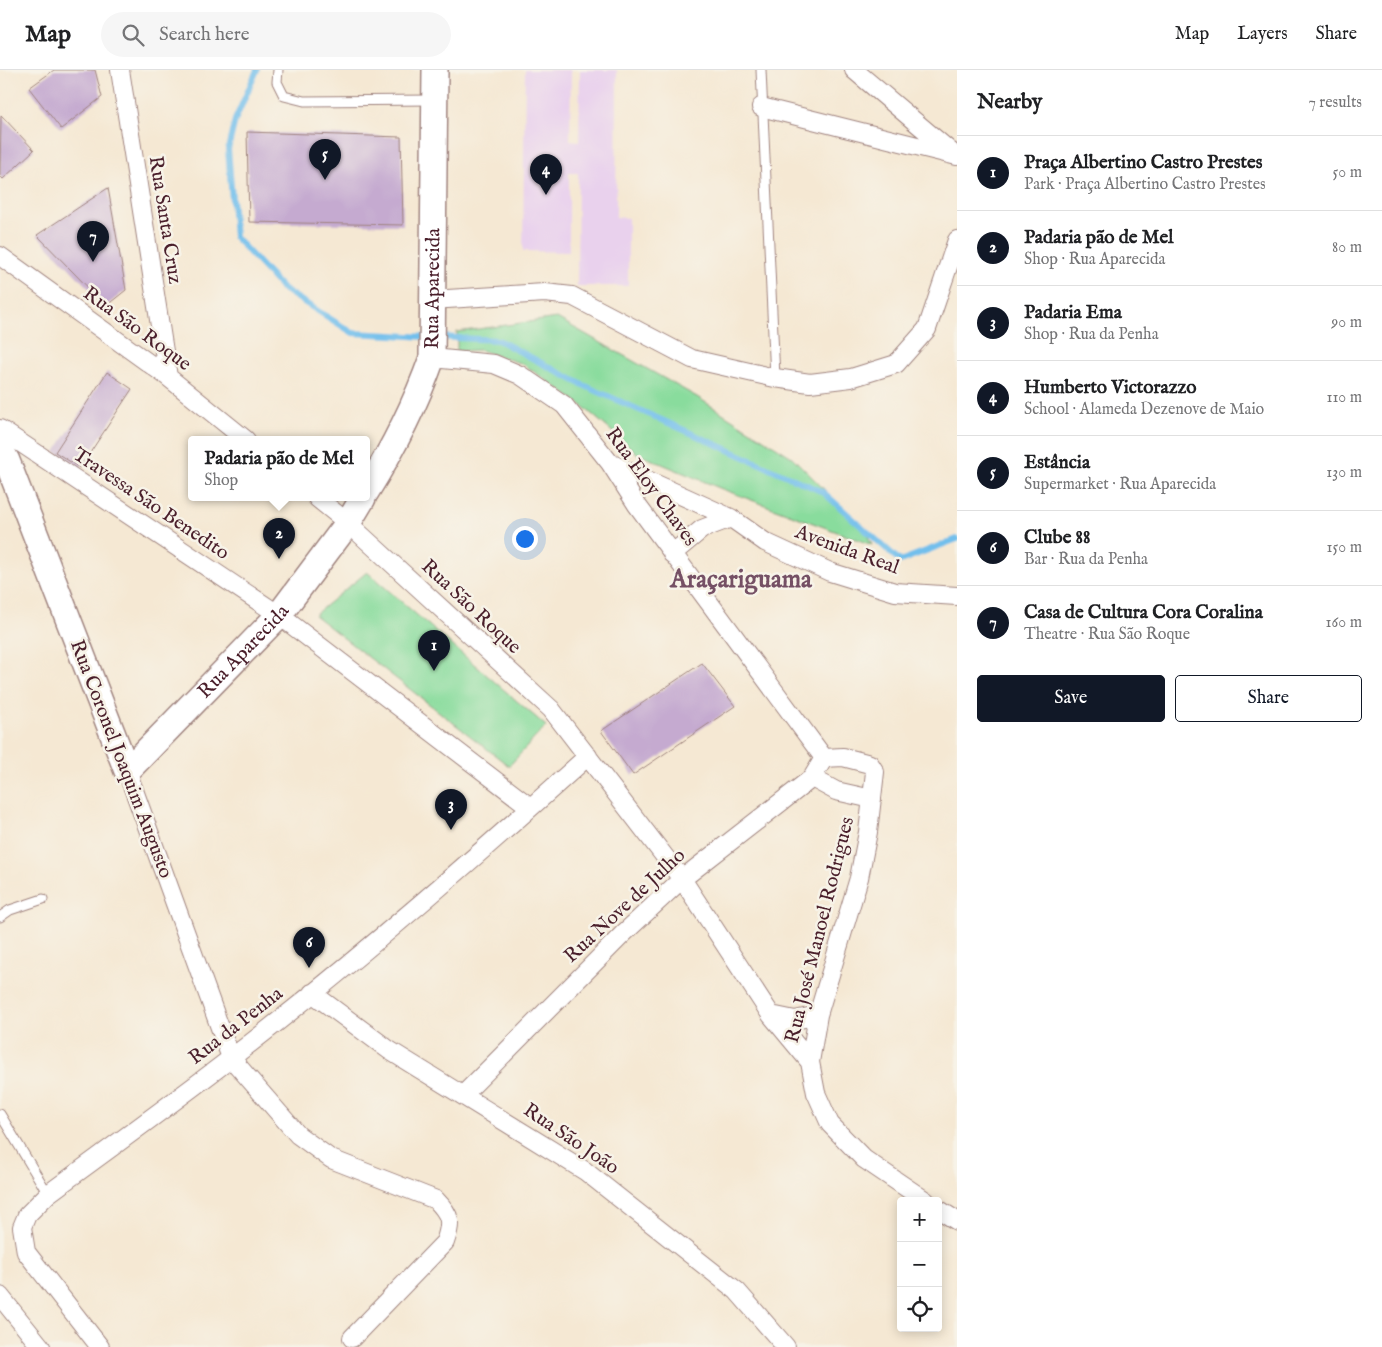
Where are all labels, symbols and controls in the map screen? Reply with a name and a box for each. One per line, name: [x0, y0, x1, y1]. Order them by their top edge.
search box: [101, 12, 451, 57]
text: Map: [25, 19, 71, 50]
icon: search: [119, 21, 147, 49]
text: Search here: [159, 23, 250, 47]
text: Map: [1175, 23, 1209, 46]
text: Layers: [1237, 23, 1288, 46]
text: Share: [1316, 23, 1357, 46]
text: Nearby: [977, 89, 1042, 116]
text: 7 results: [1308, 93, 1362, 113]
pin: 5: [309, 139, 341, 180]
text: Praça Albertino Castro Prestes: [1024, 151, 1262, 175]
street label: Rua Santa Cruz: [143, 154, 187, 286]
pin: 4: [530, 154, 562, 195]
text: 1: [990, 163, 996, 183]
text: 50 m: [1333, 163, 1362, 183]
text: Park · Praça Albertino Castro Prestes: [1024, 175, 1266, 195]
pin: 7: [77, 221, 109, 262]
text: Padaria pão de Mel: [1024, 226, 1173, 250]
street label: Rua Aparecida: [420, 228, 446, 349]
text: 2: [989, 238, 997, 258]
text: 80 m: [1332, 238, 1362, 258]
text: Shop · Rua Aparecida: [1024, 250, 1165, 270]
street label: Rua São Roque: [78, 281, 196, 377]
text: Padaria Ema: [1024, 301, 1122, 325]
text: 3: [990, 313, 996, 333]
text: 90 m: [1331, 313, 1362, 333]
text: Shop · Rua da Penha: [1024, 325, 1159, 345]
text: Humberto Victorazzo: [1024, 376, 1197, 400]
text: 4: [989, 388, 997, 408]
text: 110 m: [1326, 388, 1362, 408]
text: School · Alameda Dezenove de Maio: [1024, 400, 1264, 420]
street label: Rua Eloy Chaves: [599, 423, 703, 551]
popup: [188, 436, 370, 501]
street label: Travessa São Benedito: [68, 442, 234, 566]
text: Padaria pão de Mel: [204, 447, 354, 471]
text: Estância: [1024, 451, 1090, 475]
text: 5: [990, 463, 996, 483]
text: 130 m: [1326, 463, 1362, 483]
text: Shop: [204, 471, 238, 491]
text: Supermarket · Rua Aparecida: [1024, 475, 1216, 495]
pin: 2: [263, 518, 295, 559]
street label: Avenida Real: [791, 519, 903, 581]
your location: [512, 526, 538, 552]
text: Clube 88: [1024, 526, 1090, 550]
text: 6: [990, 538, 996, 558]
text: 150 m: [1327, 538, 1362, 558]
text: Bar · Rua da Penha: [1024, 550, 1148, 570]
street label: Rua São Roque: [416, 554, 526, 660]
district label: Araçariguama: [669, 564, 813, 596]
street label: Rua Aparecida: [192, 600, 295, 704]
text: Casa de Cultura Cora Coralina: [1024, 601, 1263, 625]
text: 7: [989, 613, 997, 633]
text: 160 m: [1326, 613, 1362, 633]
text: Theatre · Rua São Roque: [1024, 625, 1190, 645]
pin: 1: [418, 630, 450, 671]
street label: Rua Coronel Joaquim Augusto: [64, 636, 178, 882]
button: Save: [977, 675, 1165, 722]
button: Share: [1175, 675, 1362, 722]
pin: 3: [435, 789, 467, 830]
street label: Rua José Manoel Rodrigues: [780, 814, 860, 1046]
street label: Rua Nove de Julho: [559, 843, 691, 969]
pin: 6: [293, 927, 325, 968]
street label: Rua da Penha: [184, 981, 288, 1071]
street label: Rua São João: [518, 1098, 624, 1180]
map controls: [897, 1197, 942, 1332]
button: +: [897, 1197, 942, 1242]
button: −: [897, 1242, 942, 1287]
button: locate: [897, 1287, 942, 1332]

